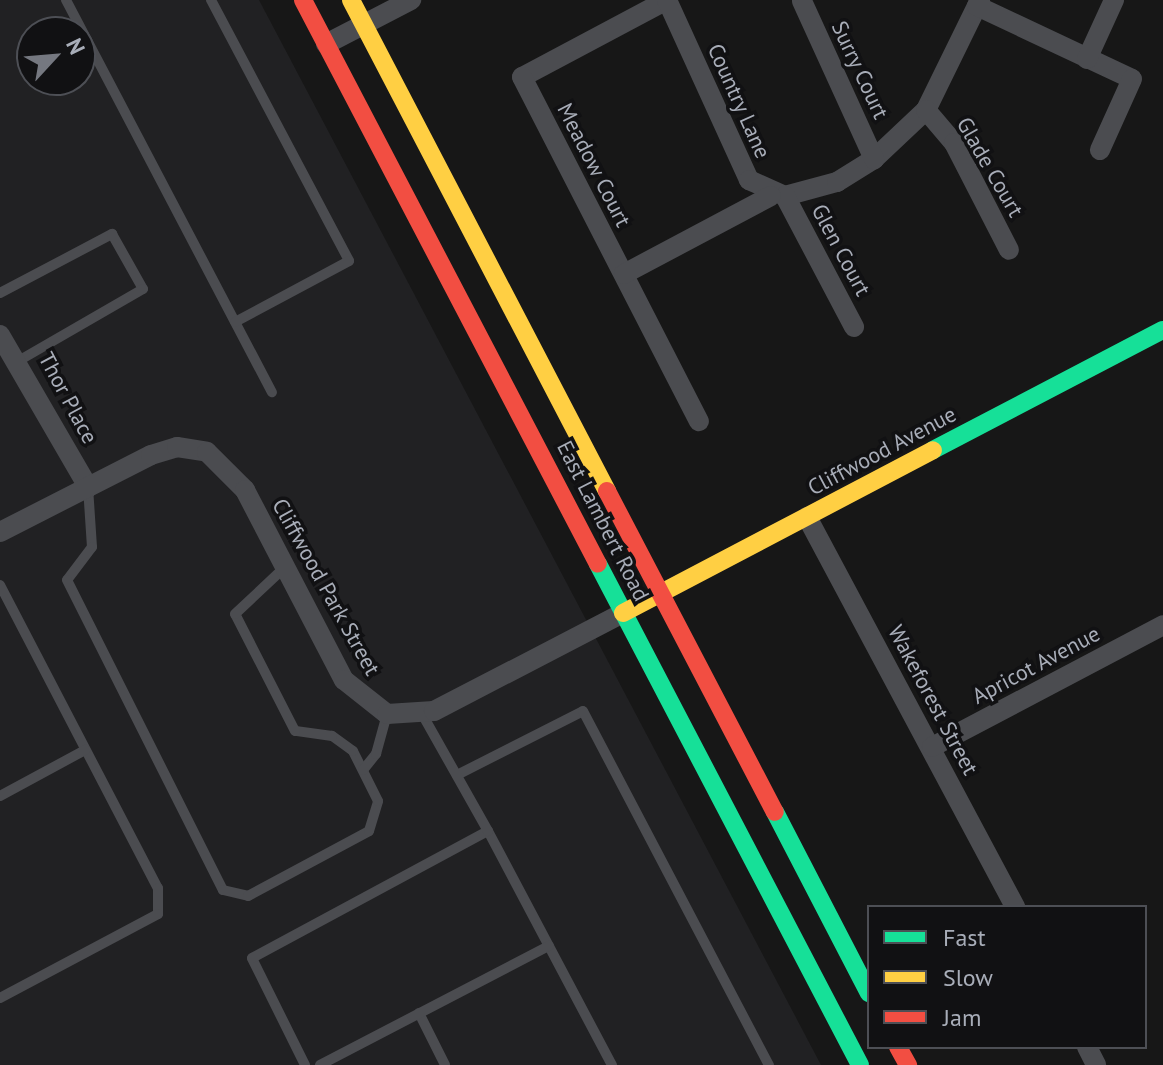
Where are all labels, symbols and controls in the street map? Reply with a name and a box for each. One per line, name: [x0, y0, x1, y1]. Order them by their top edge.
north arrow: [16, 16, 96, 96]
street label: Surry Court: [826, 17, 894, 123]
text: N: [60, 34, 92, 59]
street label: Country Lane: [702, 39, 776, 163]
street label: Meadow Court: [551, 98, 637, 232]
street label: Glade Court: [951, 112, 1029, 222]
street label: Glen Court: [806, 200, 876, 300]
street label: Thor Place: [33, 348, 103, 448]
street label: Cliffwood Avenue: [803, 401, 961, 501]
street label: East Lambert Road: [551, 437, 655, 605]
street label: Cliffwood Park Street: [266, 494, 386, 680]
street label: Apricot Avenue: [967, 620, 1105, 710]
street label: Wakeforest Street: [882, 621, 984, 779]
legend: [867, 905, 1147, 1049]
text: Fast: [943, 922, 986, 953]
text: Slow: [943, 962, 993, 993]
text: Jam: [943, 1002, 981, 1033]

